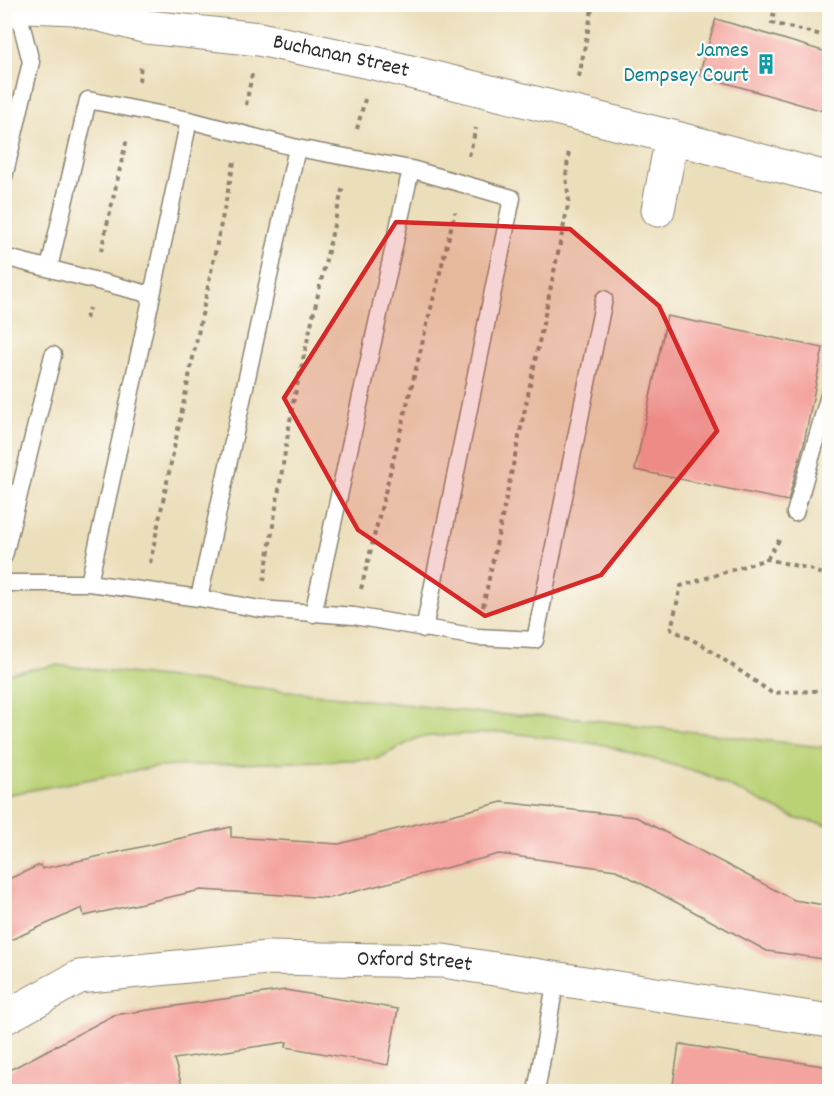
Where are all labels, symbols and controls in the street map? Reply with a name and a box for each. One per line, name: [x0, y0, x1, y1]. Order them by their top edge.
street label: Buchanan Street: [270, 27, 412, 87]
place label: James Dempsey Court: [623, 36, 749, 92]
building icon: James Dempsey Court: [754, 52, 778, 76]
street label: Oxford Street: [357, 944, 474, 981]

